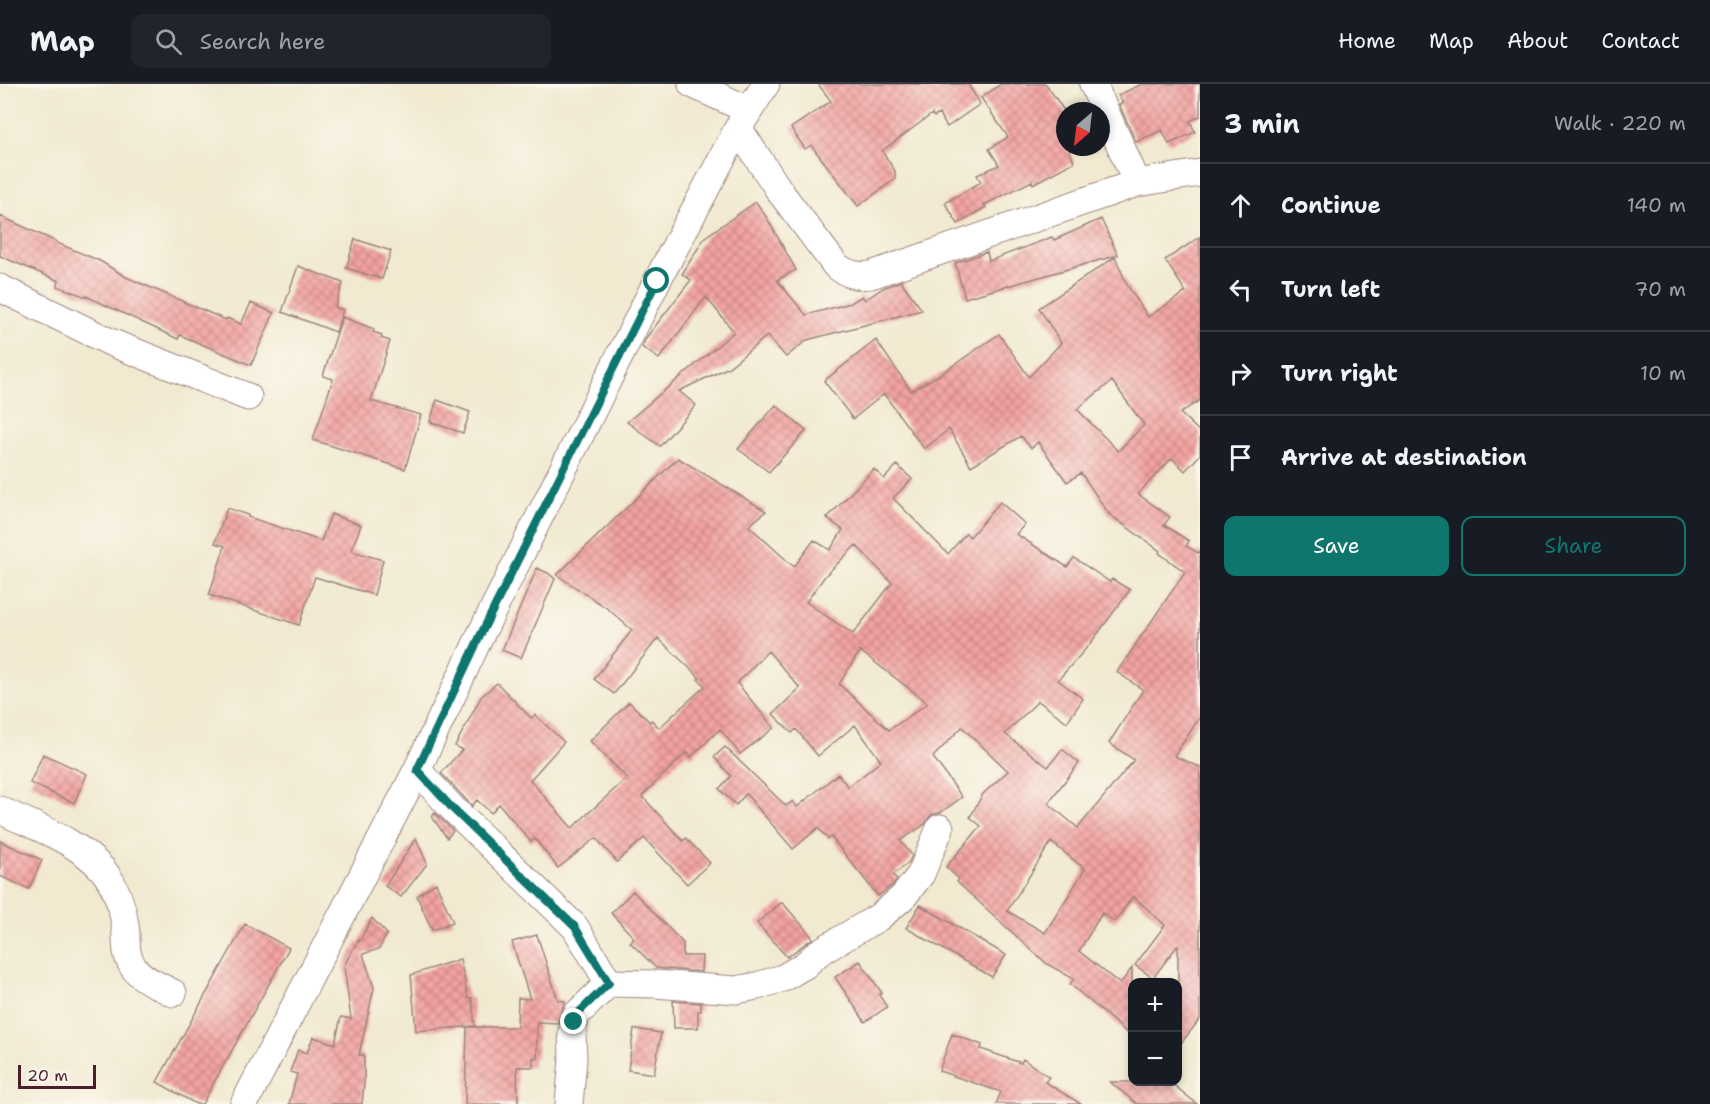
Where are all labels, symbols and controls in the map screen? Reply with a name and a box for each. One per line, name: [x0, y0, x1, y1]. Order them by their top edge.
search box: [131, 14, 551, 68]
text: Map: [30, 22, 95, 60]
icon: search: [152, 25, 185, 58]
text: Search here: [200, 27, 325, 56]
text: Home: [1338, 27, 1396, 55]
text: Map: [1429, 27, 1474, 55]
text: About: [1507, 27, 1568, 55]
text: Contact: [1601, 27, 1680, 55]
north arrow: [1056, 102, 1110, 156]
text: 3 min: [1224, 106, 1300, 141]
text: Walk · 220 m: [1554, 110, 1686, 136]
icon: ahead: [1224, 189, 1257, 222]
text: Continue: [1281, 191, 1381, 220]
text: 140 m: [1627, 192, 1686, 218]
route start: [643, 267, 669, 293]
icon: left: [1224, 273, 1257, 306]
text: Turn left: [1281, 275, 1380, 304]
text: 70 m: [1634, 276, 1686, 302]
icon: right: [1224, 357, 1257, 390]
text: Turn right: [1281, 359, 1398, 388]
text: 10 m: [1640, 360, 1686, 386]
icon: arrive: [1224, 441, 1257, 474]
text: Arrive at destination: [1281, 443, 1527, 472]
button: Save: [1224, 516, 1449, 576]
button: Share: [1461, 516, 1686, 576]
map controls: [1128, 978, 1182, 1086]
button: +: [1128, 978, 1182, 1032]
route end: [560, 1008, 586, 1034]
button: −: [1128, 1032, 1182, 1086]
scale bar: [18, 1062, 96, 1090]
text: 20 m: [27, 1065, 68, 1086]

